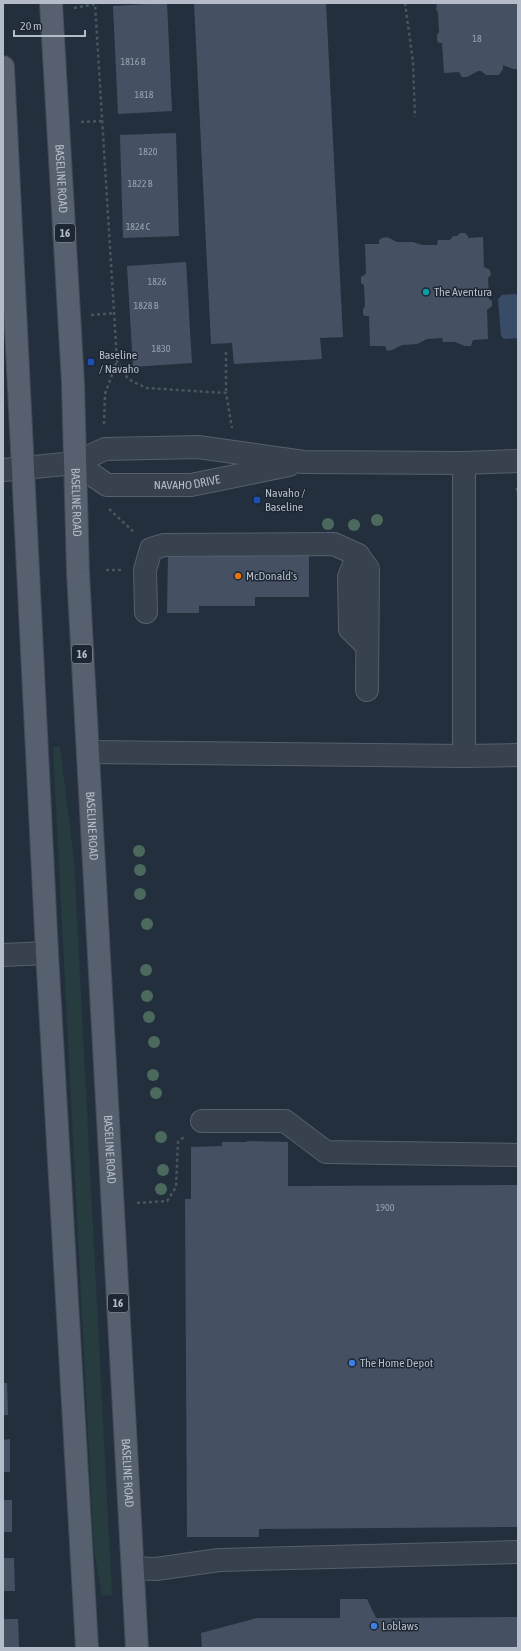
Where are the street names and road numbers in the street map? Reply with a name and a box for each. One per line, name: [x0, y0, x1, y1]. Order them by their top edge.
street label: BASELINE ROAD: [52, 144, 70, 214]
road number: 16: [55, 224, 75, 242]
street label: BASELINE ROAD: [68, 468, 84, 537]
street label: NAVAHO DRIVE: [154, 472, 221, 492]
road number: 16: [72, 645, 92, 663]
street label: BASELINE ROAD: [83, 791, 101, 861]
street label: BASELINE ROAD: [101, 1115, 119, 1184]
road number: 16: [108, 1294, 128, 1312]
street label: BASELINE ROAD: [119, 1438, 136, 1508]

